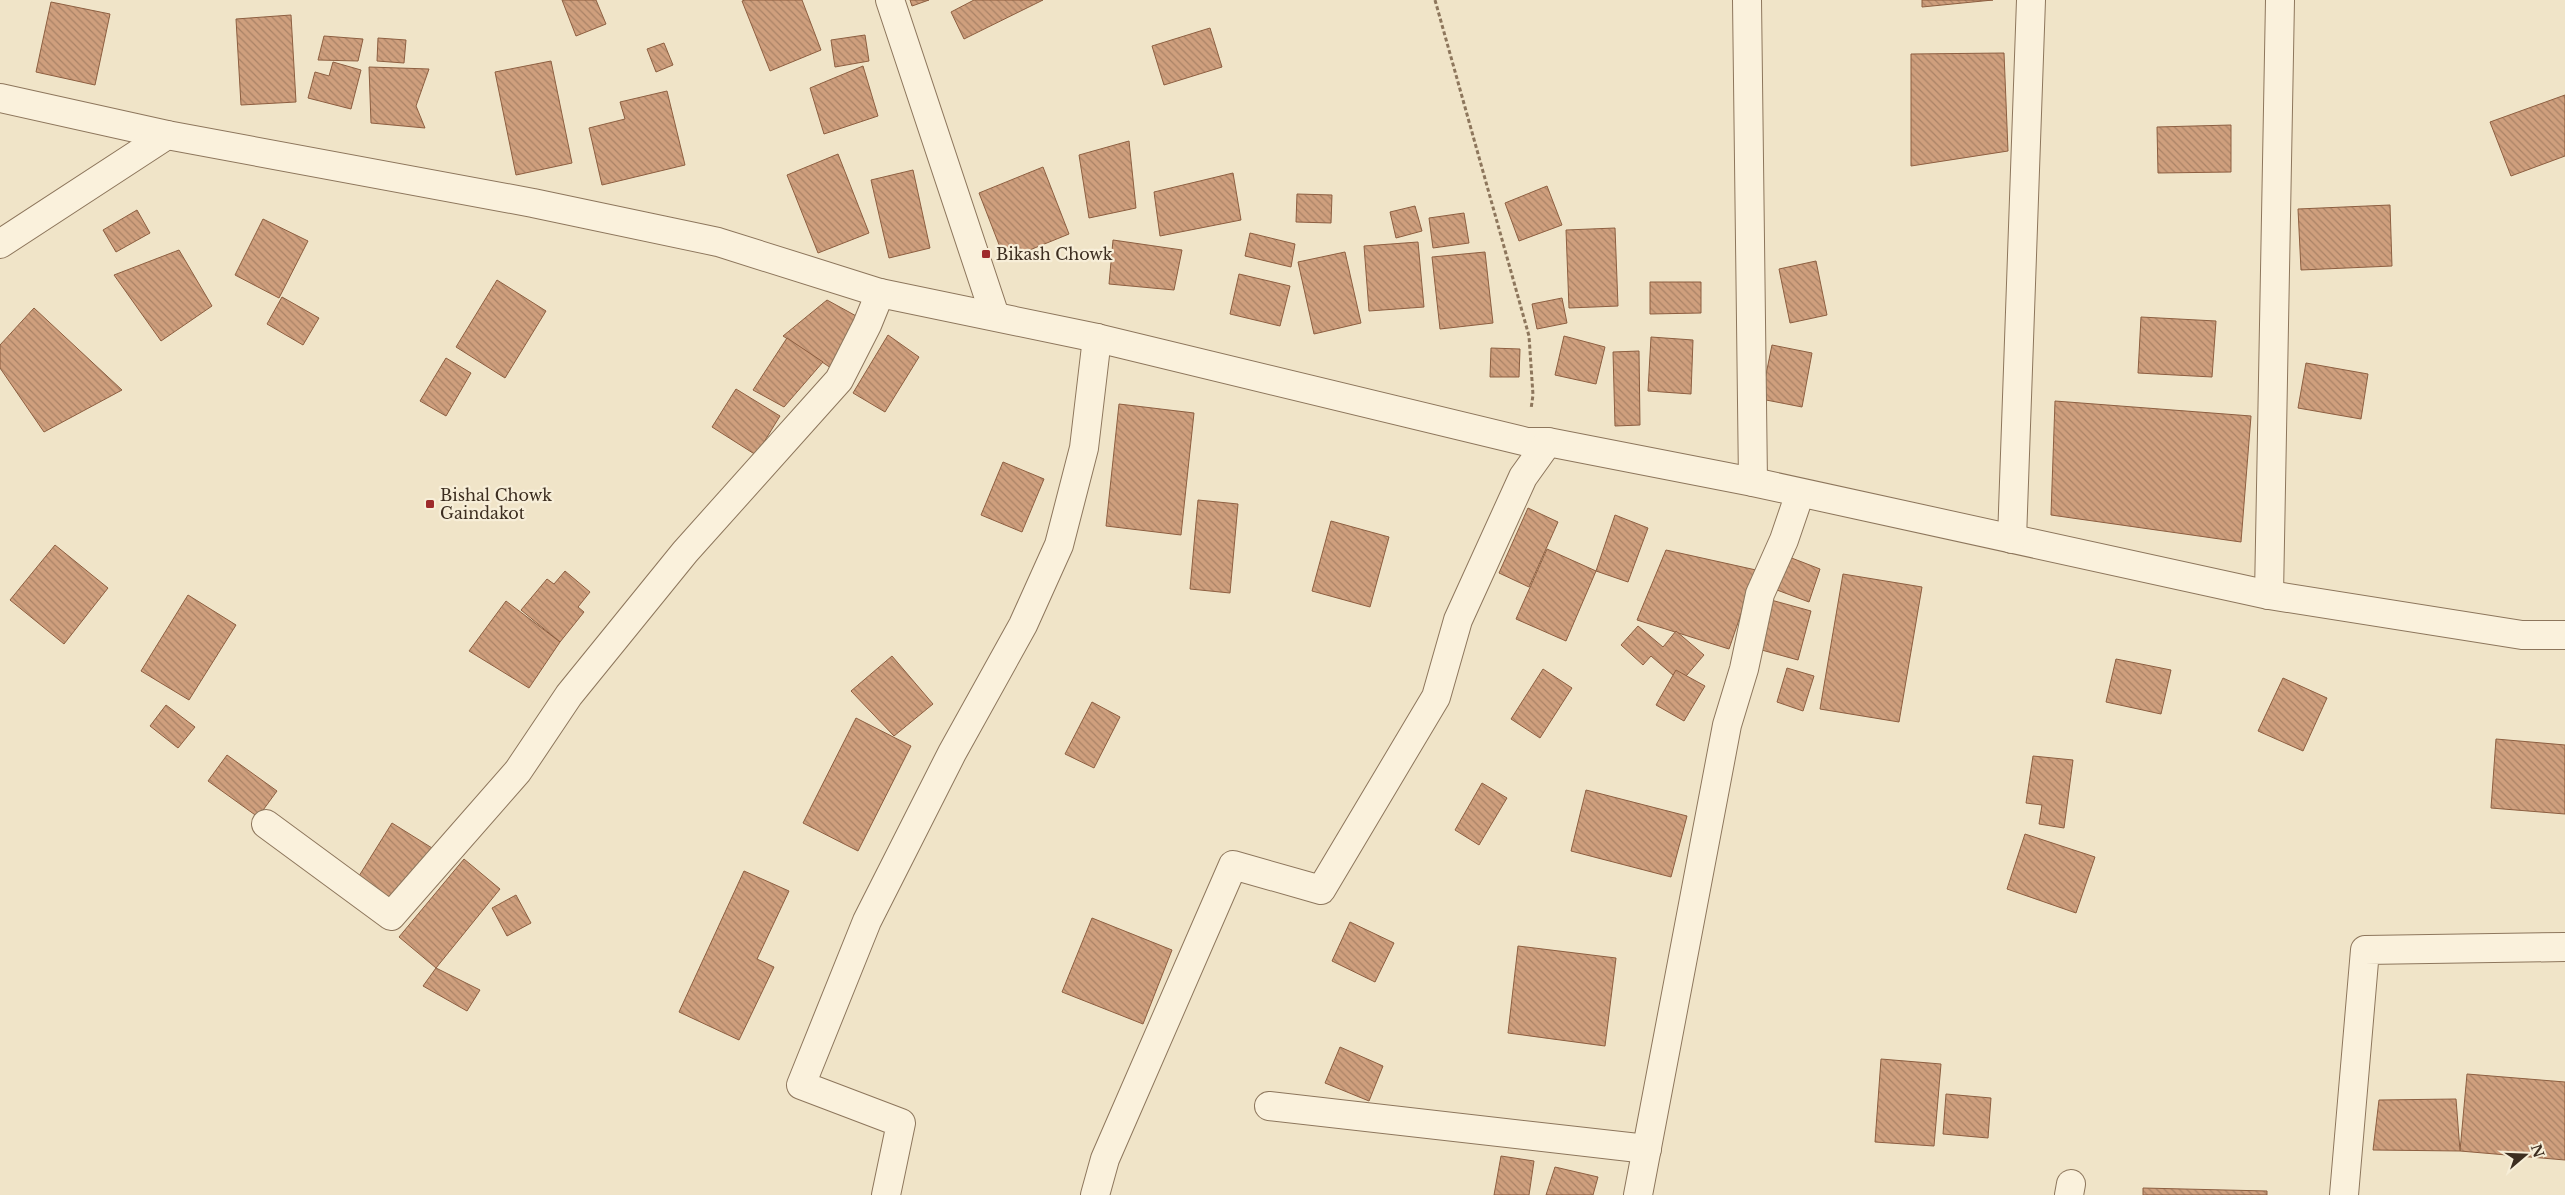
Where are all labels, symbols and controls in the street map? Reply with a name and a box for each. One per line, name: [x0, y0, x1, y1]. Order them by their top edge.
place label: Bikash Chowk: [996, 244, 1113, 264]
marker: Bikash Chowk: [980, 248, 992, 260]
place label: Bishal Chowk Gaindakot: [440, 485, 552, 523]
marker: Bishal Chowk Gaindakot: [424, 498, 436, 510]
north arrow: [2500, 1130, 2550, 1180]
text: N: [2527, 1142, 2548, 1160]

